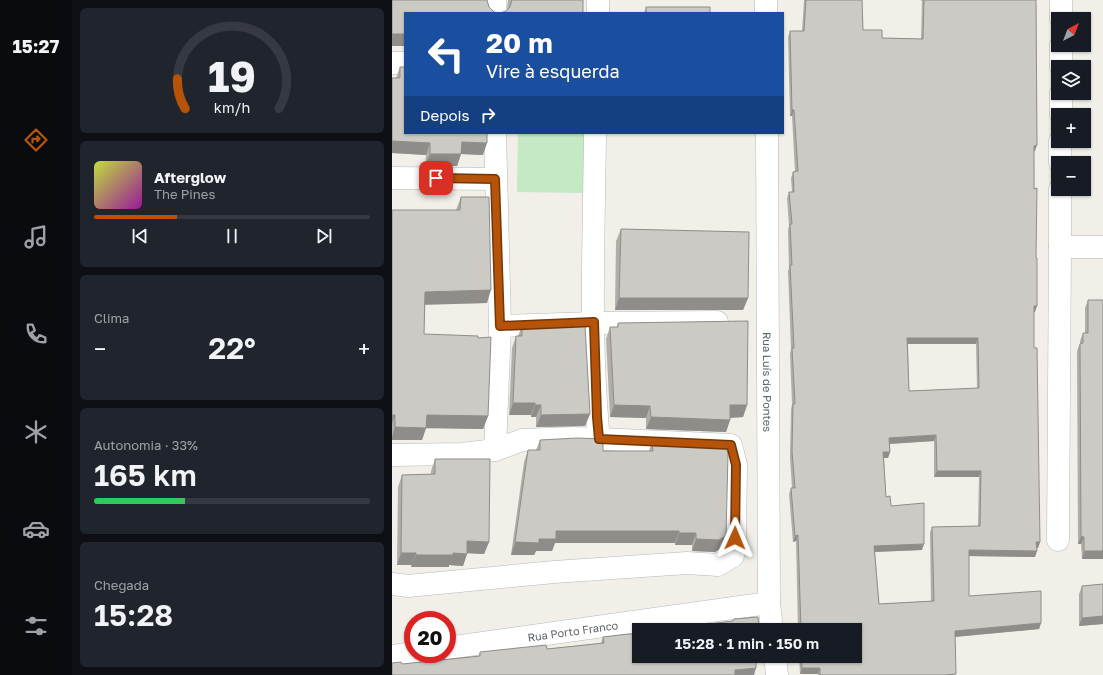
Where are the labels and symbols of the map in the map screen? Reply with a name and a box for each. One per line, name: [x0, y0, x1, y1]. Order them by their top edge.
north arrow: [1051, 12, 1091, 52]
pin: [419, 161, 453, 195]
street label: Rua Luís de Pontes: [761, 332, 775, 432]
position arrow: [714, 517, 756, 559]
speed limit sign: 20: [404, 611, 456, 663]
street label: Rua Porto Franco: [527, 618, 619, 643]

